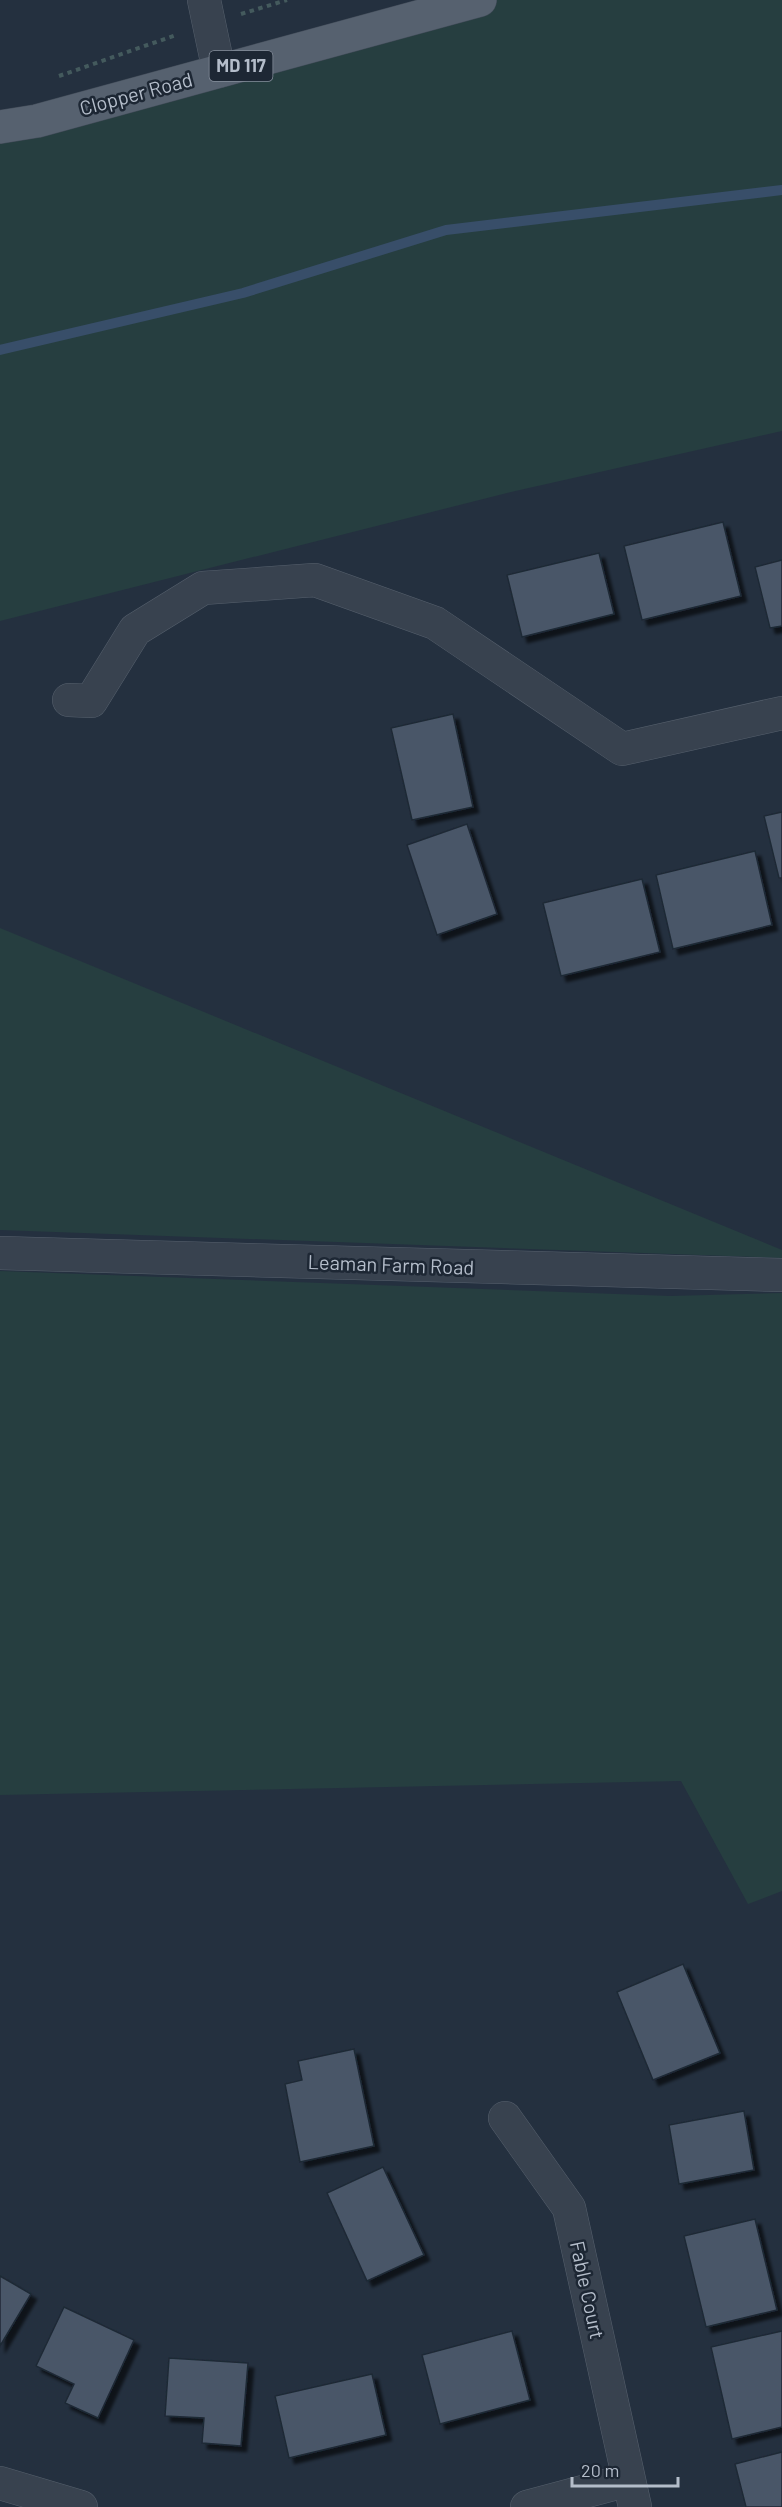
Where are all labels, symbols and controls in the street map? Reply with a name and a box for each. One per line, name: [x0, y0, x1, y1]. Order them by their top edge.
road number: MD 117: [210, 51, 272, 81]
street label: Clopper Road: [77, 66, 195, 120]
street label: Leaman Farm Road: [307, 1249, 475, 1279]
street label: Fable Court: [566, 2239, 610, 2341]
scale bar: [572, 2450, 678, 2488]
text: 20 m: [581, 2459, 619, 2481]

